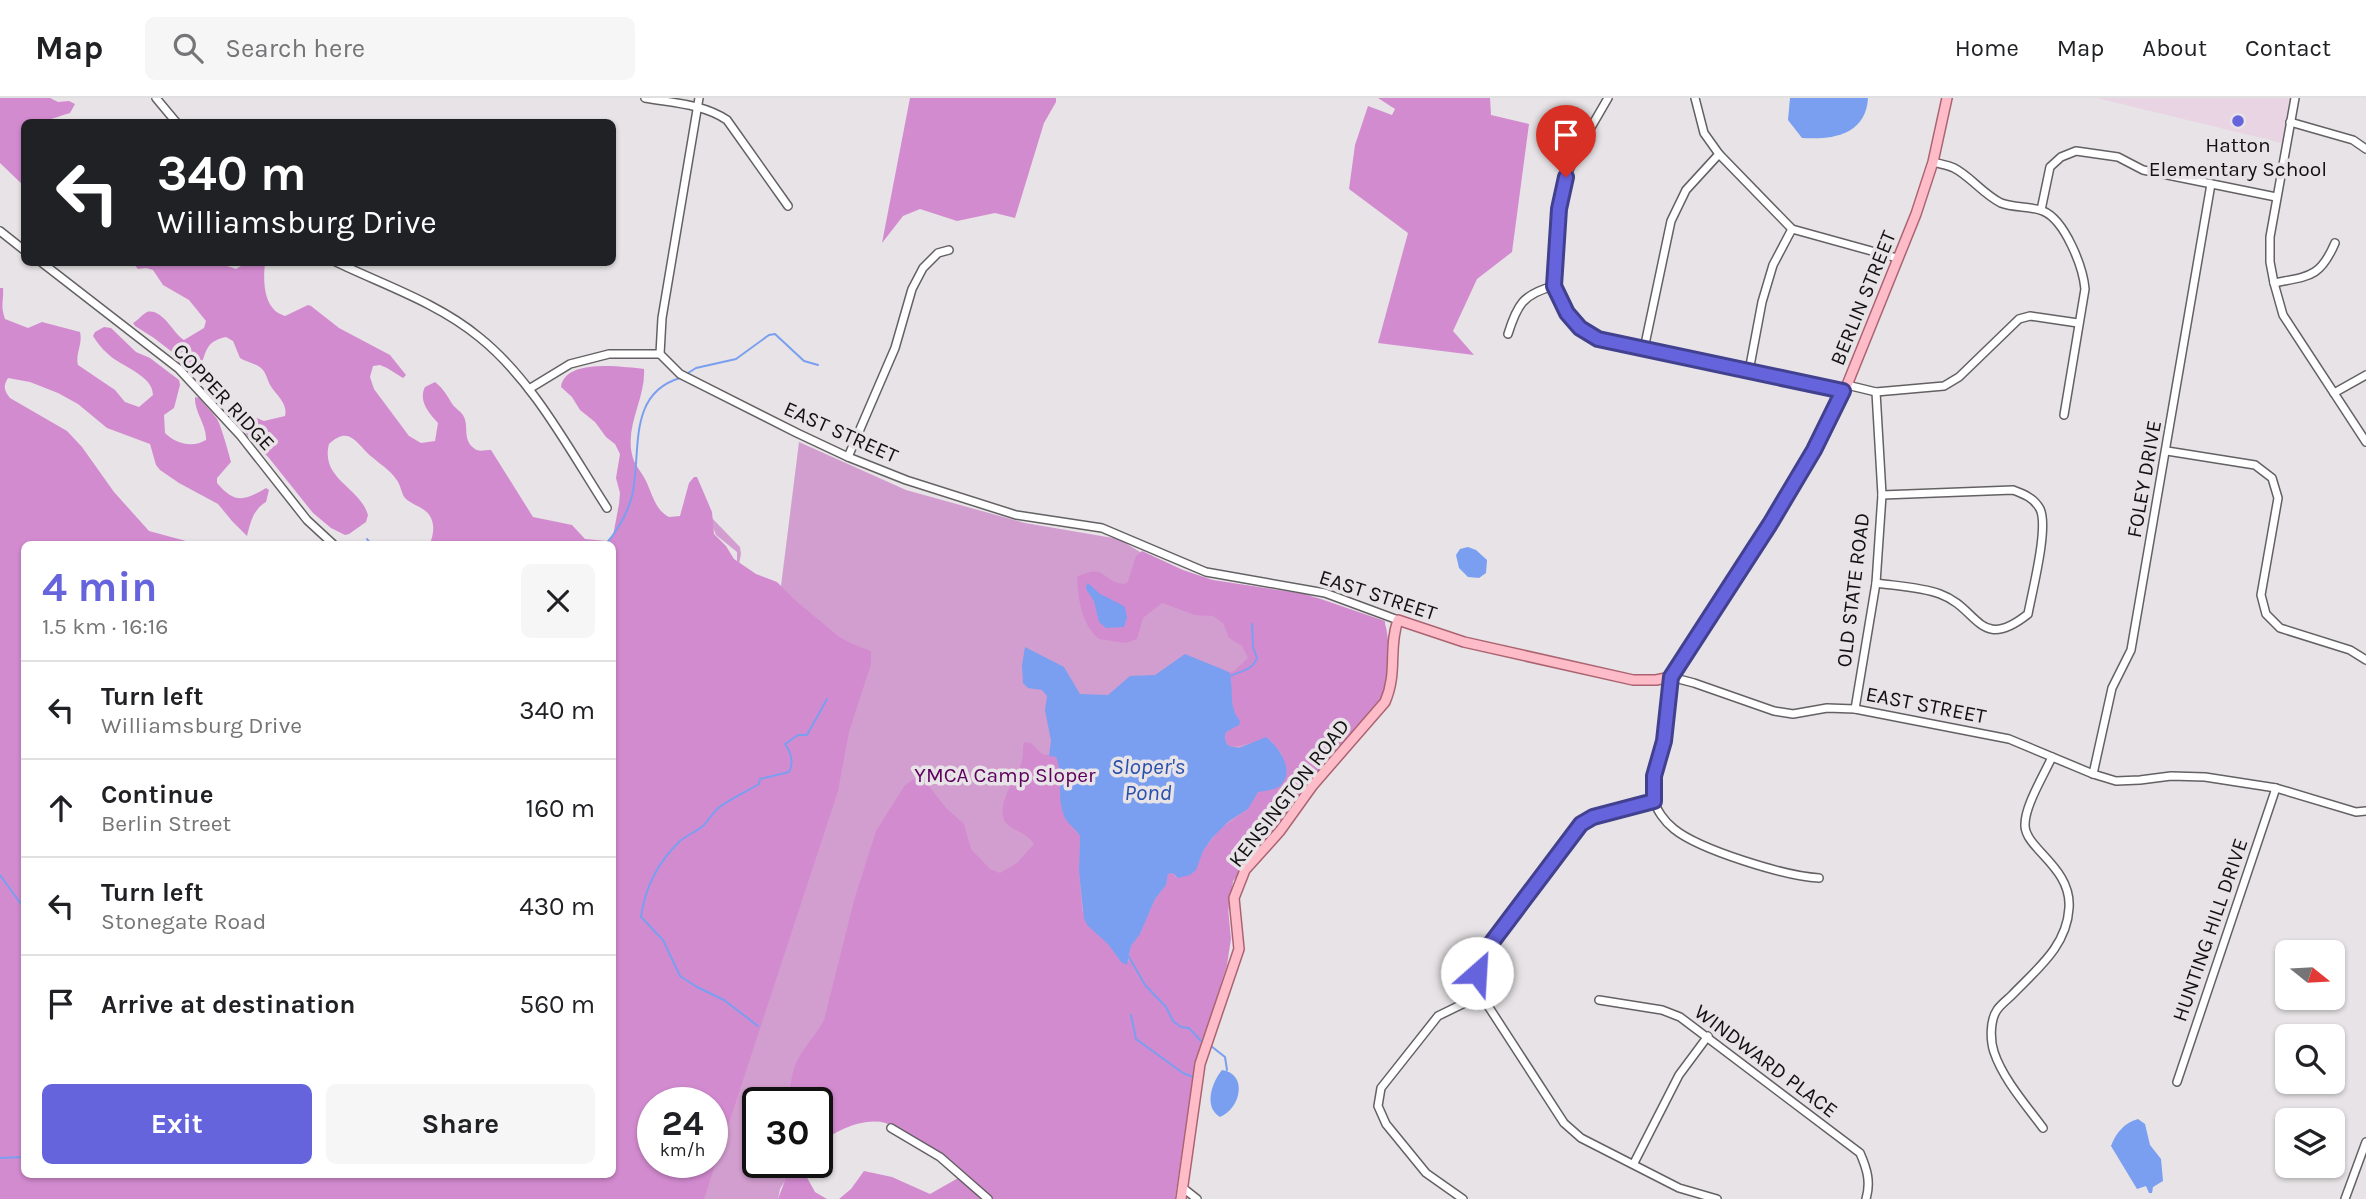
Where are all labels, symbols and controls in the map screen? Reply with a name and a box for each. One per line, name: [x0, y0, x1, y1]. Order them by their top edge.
search box: [145, 17, 635, 80]
text: Map: [35, 29, 103, 67]
icon: search: [169, 29, 207, 67]
text: Search here: [225, 33, 365, 64]
text: Home: [1955, 34, 2019, 62]
text: Map: [2057, 34, 2104, 62]
text: About: [2142, 34, 2207, 62]
text: Contact: [2245, 34, 2331, 62]
pin: [1536, 105, 1596, 177]
marker: Hatton Elementary School: [2230, 113, 2246, 129]
icon: arrive: [1547, 116, 1585, 154]
place label: Hatton Elementary School: [2149, 133, 2327, 181]
text: 340 m: [157, 145, 307, 202]
icon: left: [42, 147, 133, 238]
text: Williamsburg Drive: [157, 204, 437, 241]
street label: BERLIN STREET: [1825, 227, 1901, 369]
street label: COPPER RIDGE: [168, 339, 280, 455]
street label: EAST STREET: [780, 396, 902, 468]
street label: FOLEY DRIVE: [2122, 418, 2166, 540]
street label: OLD STATE ROAD: [1832, 511, 1874, 669]
text: 4 min: [42, 562, 157, 612]
button: close: [521, 564, 595, 638]
street label: EAST STREET: [1316, 565, 1440, 625]
text: 1.5 km · 16:16: [42, 613, 169, 640]
text: Turn left: [101, 681, 203, 712]
street label: EAST STREET: [1864, 682, 1989, 729]
icon: left: [42, 691, 80, 729]
text: 340 m: [519, 695, 595, 726]
text: Williamsburg Drive: [101, 712, 302, 739]
street label: KENSINGTON ROAD: [1224, 714, 1354, 872]
water label: Sloper's Pond: [1111, 753, 1185, 806]
park label: YMCA Camp Sloper: [914, 763, 1096, 787]
text: Continue: [101, 779, 213, 810]
icon: ahead: [42, 789, 80, 827]
text: 160 m: [526, 793, 595, 824]
text: Berlin Street: [101, 810, 231, 837]
street label: HUNTING HILL DRIVE: [2167, 835, 2253, 1025]
text: Turn left: [101, 877, 203, 908]
icon: left: [42, 887, 80, 925]
text: 430 m: [519, 891, 595, 922]
text: Stonegate Road: [101, 908, 266, 935]
position arrow: [1440, 936, 1514, 1010]
north arrow: [2275, 940, 2345, 1010]
map controls: [2275, 940, 2345, 1178]
icon: arrive: [42, 985, 80, 1023]
text: Arrive at destination: [101, 989, 355, 1020]
text: 560 m: [520, 989, 595, 1020]
street label: WINDWARD PLACE: [1690, 999, 1842, 1123]
button: search: [2275, 1024, 2345, 1094]
button: Exit: [42, 1084, 312, 1164]
button: Share: [326, 1084, 595, 1164]
speed limit sign: 30: [742, 1087, 833, 1178]
text: 24: [662, 1103, 704, 1144]
button: layers: [2275, 1108, 2345, 1178]
text: km/h: [660, 1139, 705, 1161]

